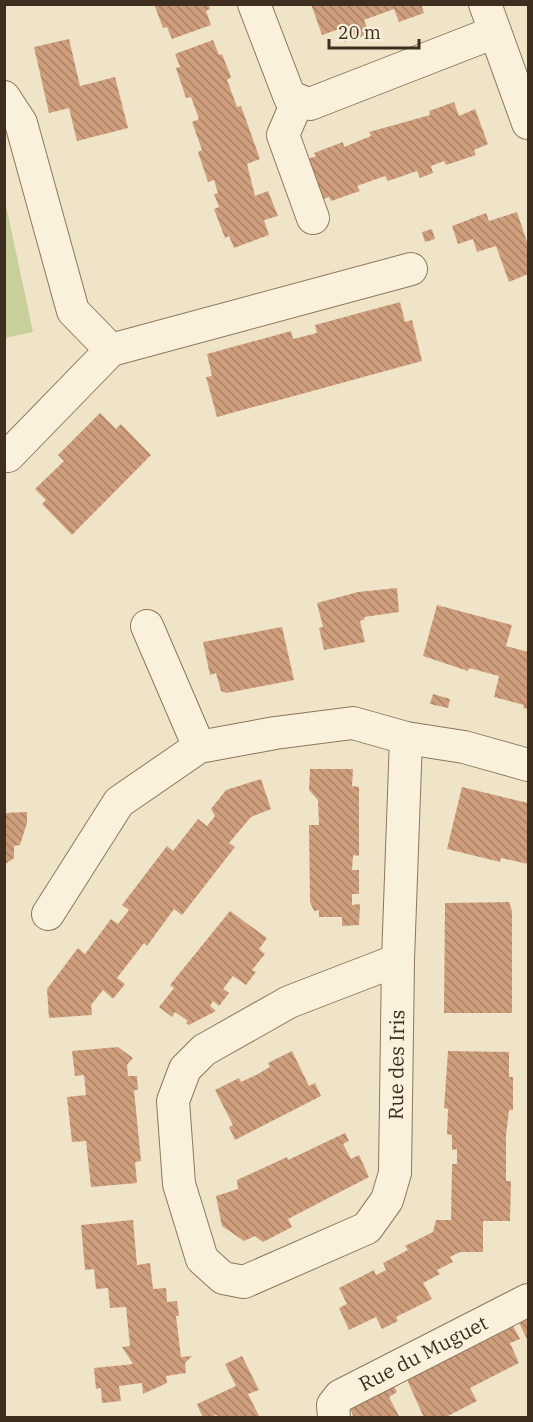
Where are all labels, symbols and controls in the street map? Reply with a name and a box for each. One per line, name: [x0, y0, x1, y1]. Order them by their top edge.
scale bar: [329, 12, 419, 50]
text: 20 m: [338, 21, 381, 44]
street label: Rue des Iris: [382, 1009, 410, 1120]
street label: Rue du Muguet: [354, 1309, 492, 1397]

